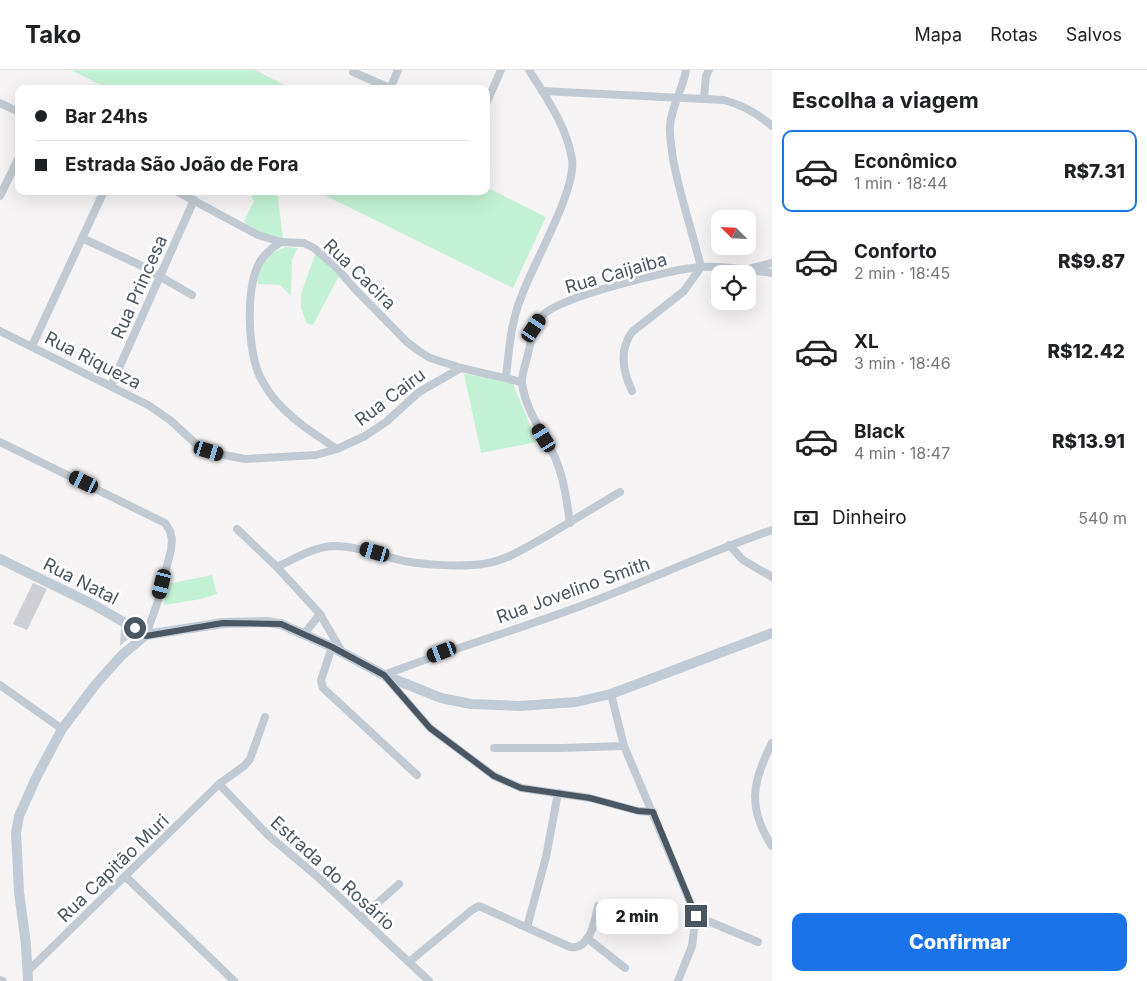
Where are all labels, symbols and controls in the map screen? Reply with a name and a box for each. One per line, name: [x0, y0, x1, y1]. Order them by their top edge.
text: Tako: [25, 20, 81, 49]
text: Mapa: [914, 24, 962, 45]
text: Rotas: [990, 24, 1038, 45]
text: Salvos: [1066, 24, 1122, 45]
text: Escolha a viagem: [792, 87, 979, 113]
text: Bar 24hs: [65, 105, 148, 128]
icon: car: [794, 149, 839, 194]
text: Econômico: [854, 150, 957, 173]
text: Estrada São João de Fora: [65, 153, 298, 176]
text: R$7.31: [1064, 160, 1125, 183]
text: 1 min · 18:44: [854, 173, 948, 193]
north arrow: [711, 210, 756, 255]
map controls: [711, 210, 756, 310]
street label: Rua Princesa: [107, 232, 171, 342]
street label: Rua Cacira: [320, 234, 400, 314]
icon: car: [794, 239, 839, 284]
text: Conforto: [854, 240, 937, 263]
street label: Rua Caijaiba: [563, 248, 669, 298]
text: R$9.87: [1058, 250, 1125, 273]
text: 2 min · 18:45: [854, 263, 950, 283]
button: locate: [711, 265, 756, 310]
car: [519, 311, 548, 345]
street label: Rua Riqueza: [41, 327, 145, 393]
icon: car: [794, 329, 839, 374]
text: XL: [854, 330, 879, 353]
text: R$12.42: [1047, 340, 1125, 363]
text: 3 min · 18:46: [854, 353, 951, 373]
street label: Rua Cairu: [351, 364, 429, 430]
icon: car: [794, 419, 839, 464]
text: Black: [854, 420, 905, 443]
car: [529, 421, 558, 455]
text: R$13.91: [1052, 430, 1125, 453]
car: [192, 439, 225, 463]
text: 4 min · 18:47: [854, 443, 950, 463]
car: [67, 469, 100, 495]
icon: cash: [792, 504, 820, 532]
text: Dinheiro: [832, 506, 907, 529]
text: 540 m: [1078, 508, 1127, 528]
car: [358, 541, 391, 563]
street label: Rua Jovelino Smith: [493, 552, 653, 628]
street label: Rua Natal: [40, 553, 122, 609]
car: [151, 568, 172, 600]
route start: [124, 617, 146, 639]
car: [425, 640, 458, 664]
street label: Rua Capitão Muri: [53, 810, 173, 926]
street label: Estrada do Rosário: [266, 812, 400, 934]
callout: 2 min: [596, 898, 678, 934]
route end: [685, 905, 707, 927]
text: 2 min: [615, 906, 659, 926]
button: Confirmar: [792, 913, 1127, 971]

